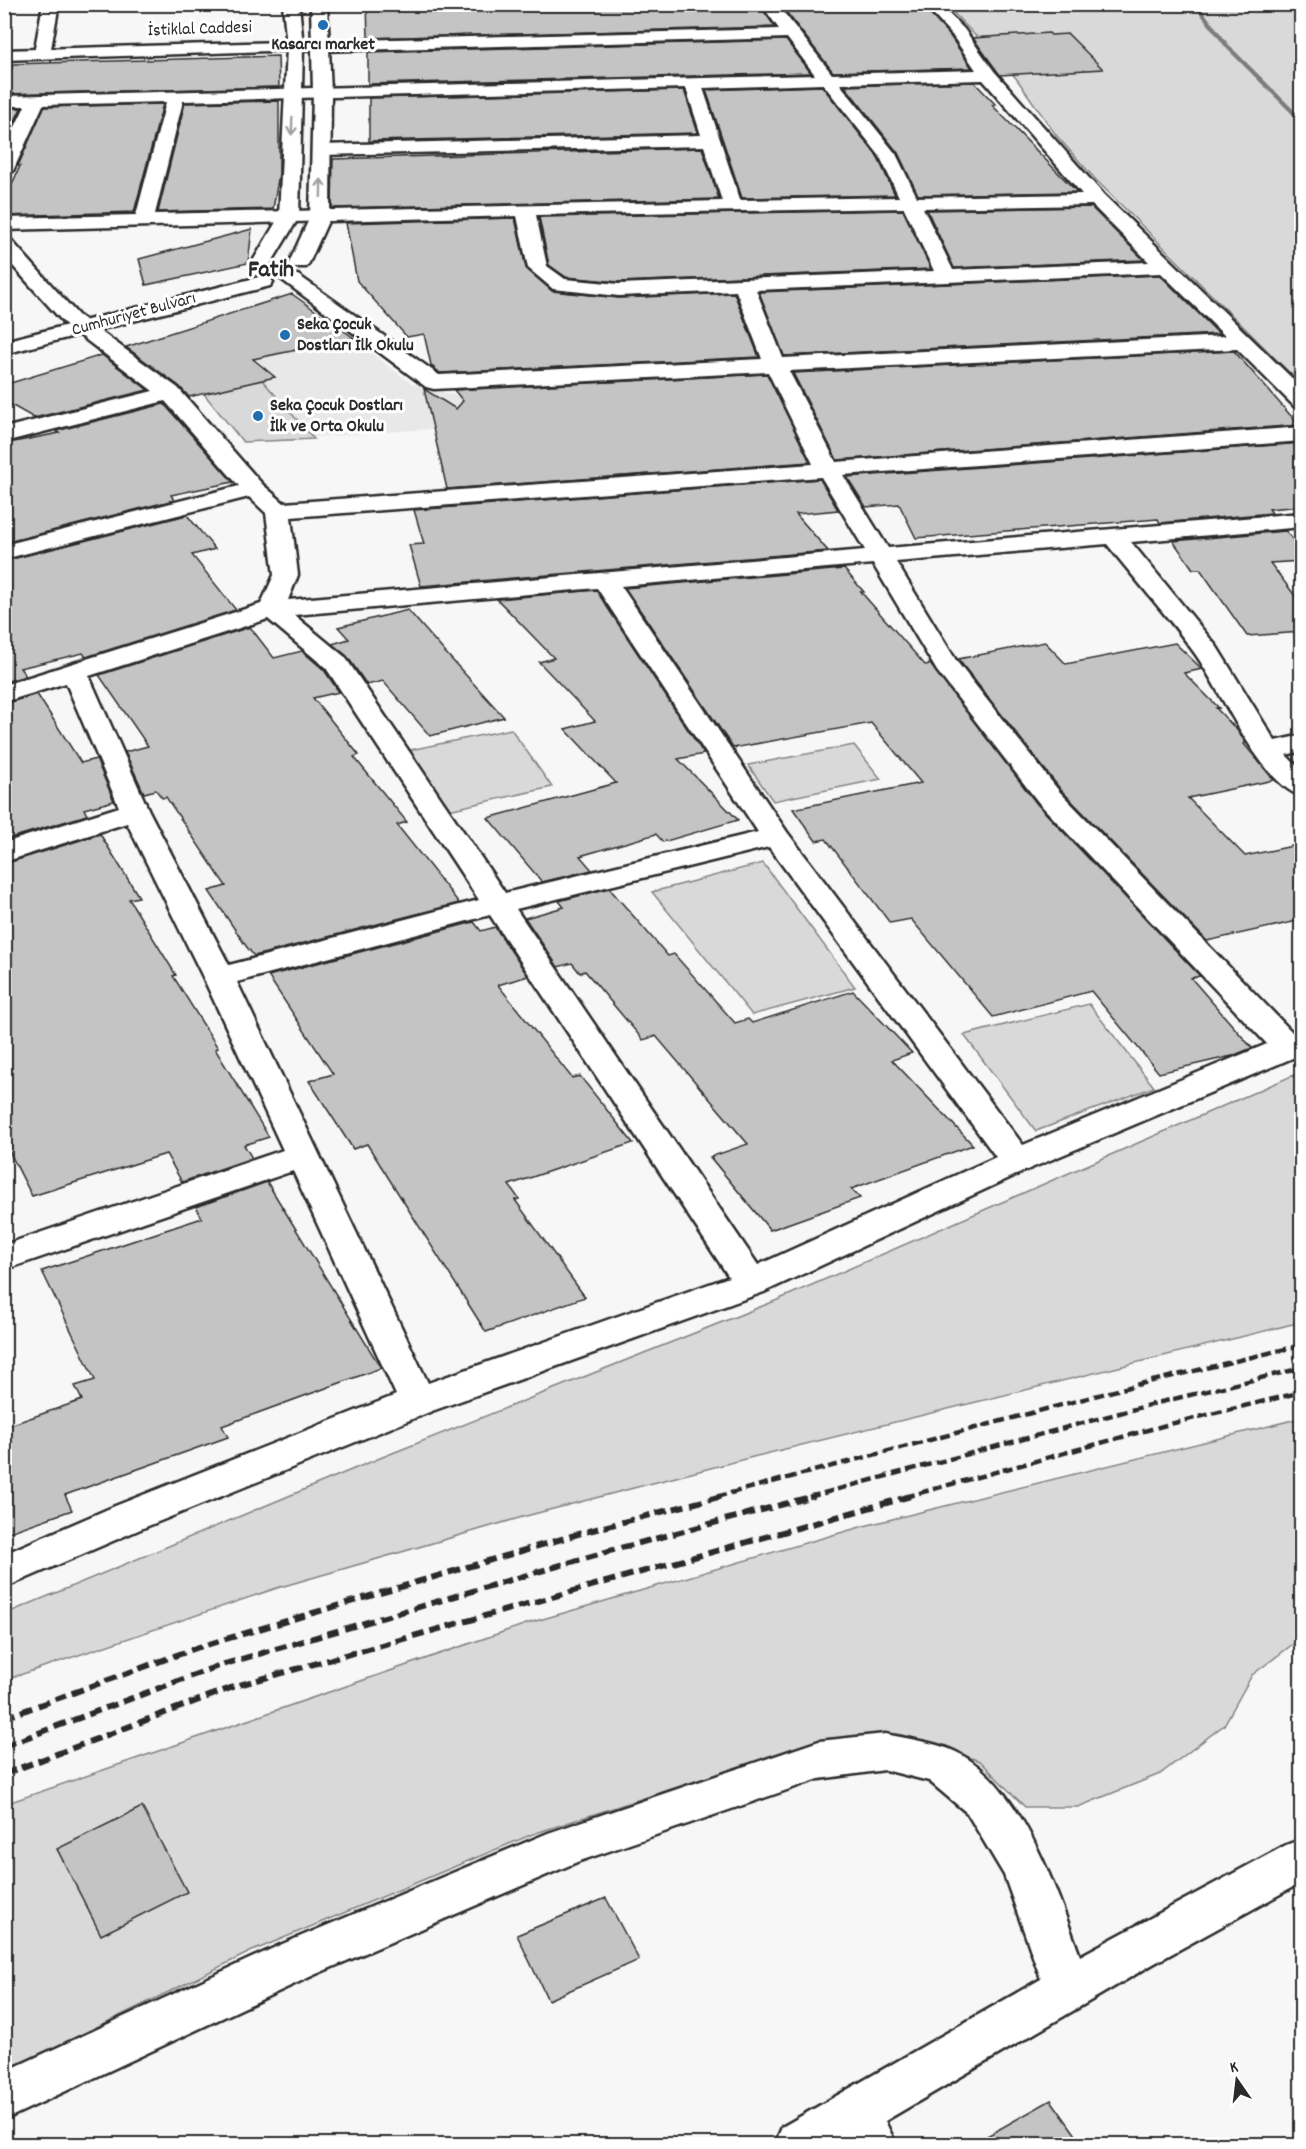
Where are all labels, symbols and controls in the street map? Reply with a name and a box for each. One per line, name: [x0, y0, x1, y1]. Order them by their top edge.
street label: İstiklal Caddesi: [148, 16, 252, 44]
marker: Kasarcı market: [316, 18, 330, 32]
place label: Kasarcı market: [271, 33, 375, 58]
one-way arrow: [286, 115, 298, 135]
one-way arrow: [315, 178, 327, 198]
district label: Fatih: [248, 254, 294, 288]
street label: Cumhuriyet Bulvarı: [69, 286, 199, 344]
place label: Seka Çocuk Dostları İlk Okulu: [297, 313, 414, 359]
marker: Seka Çocuk Dostları İlk Okulu: [278, 328, 292, 342]
place label: Seka Çocuk Dostları İlk ve Orta Okulu: [270, 394, 403, 440]
marker: Seka Çocuk Dostları İlk ve Orta Okulu: [251, 409, 265, 423]
north arrow: [1207, 2050, 1267, 2110]
text: K: [1228, 2056, 1241, 2080]

